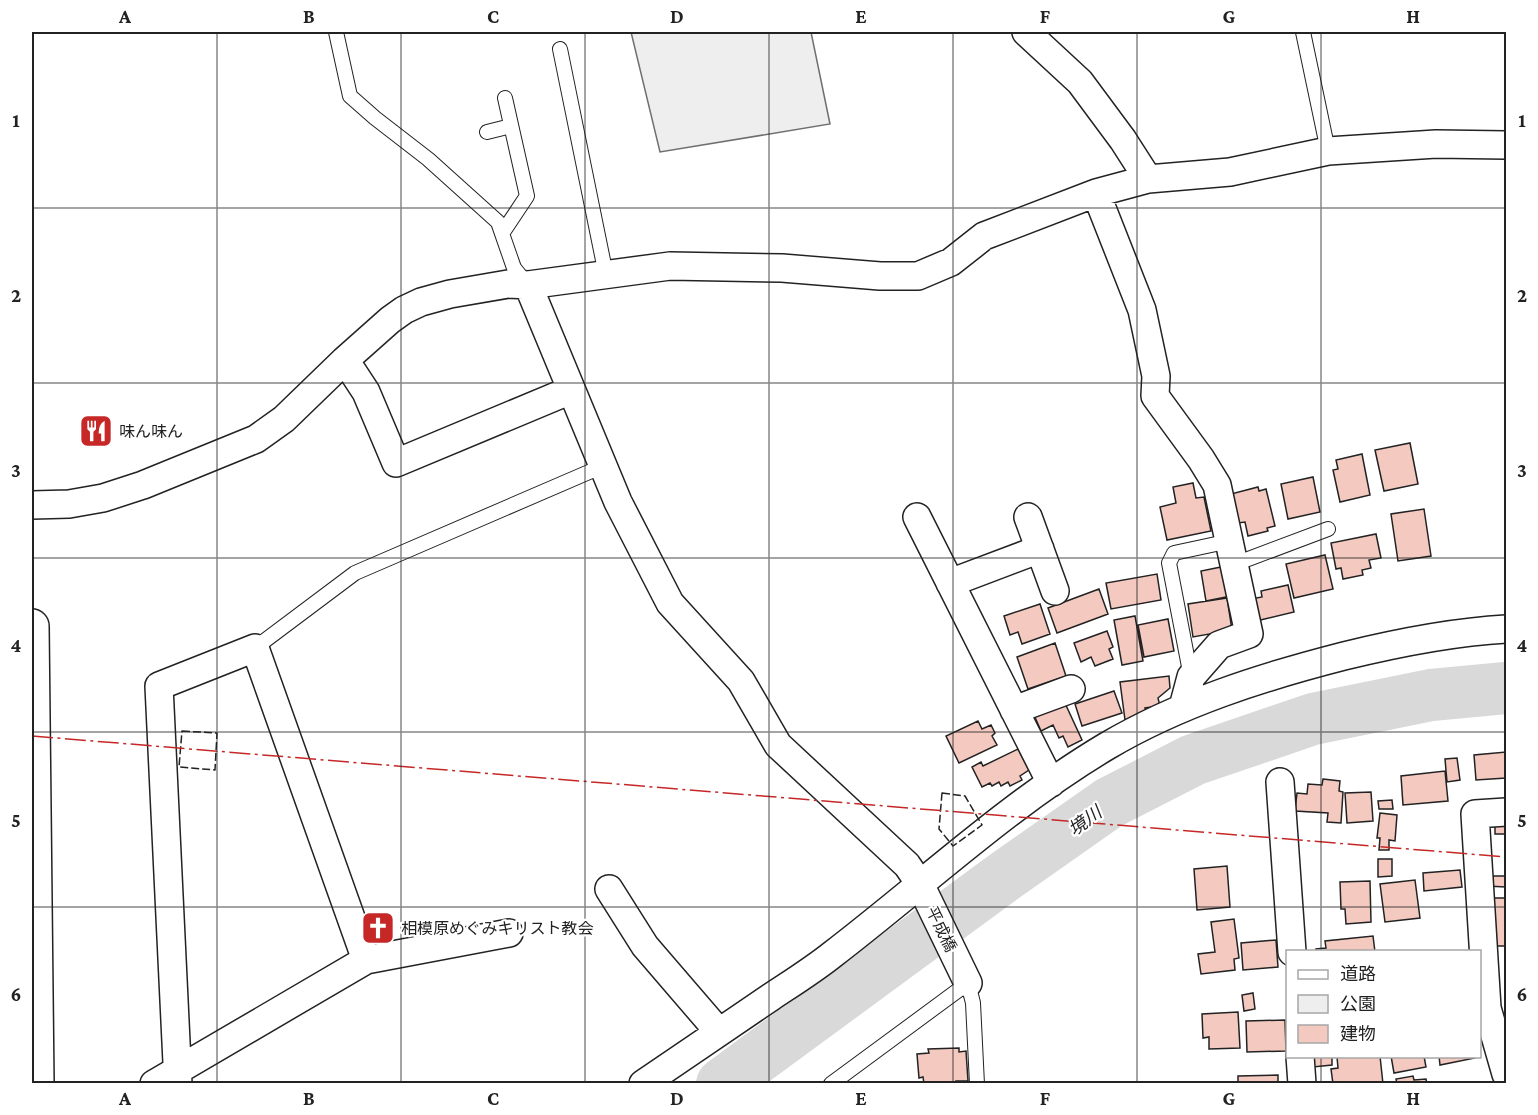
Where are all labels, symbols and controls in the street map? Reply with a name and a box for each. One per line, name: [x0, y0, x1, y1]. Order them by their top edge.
text: A: [118, 5, 132, 27]
text: B: [303, 5, 315, 27]
text: C: [487, 5, 499, 27]
text: D: [670, 5, 684, 27]
text: E: [855, 5, 867, 27]
text: F: [1040, 5, 1051, 27]
text: G: [1223, 5, 1236, 27]
text: H: [1406, 5, 1420, 27]
text: 1: [12, 109, 20, 131]
text: 1: [1518, 109, 1526, 131]
text: 2: [11, 284, 21, 306]
text: 2: [1517, 284, 1527, 306]
restaurant icon: 味ん味ん: [78, 413, 114, 449]
place label: 味ん味ん: [119, 423, 183, 440]
text: 3: [11, 459, 21, 481]
text: 3: [1517, 459, 1527, 481]
text: 4: [11, 634, 22, 656]
text: 4: [1517, 634, 1528, 656]
water label: 境川: [1065, 801, 1107, 840]
text: 5: [11, 809, 21, 831]
text: 5: [1517, 809, 1527, 831]
street label: 平成橋: [923, 904, 960, 955]
church icon: 相模原めぐみキリスト教会: [360, 910, 396, 946]
place label: 相模原めぐみキリスト教会: [401, 920, 593, 937]
legend: [1286, 950, 1481, 1058]
text: 道路: [1340, 964, 1376, 984]
text: 6: [11, 983, 21, 1005]
text: 6: [1517, 983, 1527, 1005]
text: 公園: [1340, 994, 1376, 1014]
text: 建物: [1340, 1024, 1376, 1044]
text: A: [118, 1087, 132, 1109]
text: B: [303, 1087, 315, 1109]
text: C: [487, 1087, 499, 1109]
text: D: [670, 1087, 684, 1109]
text: E: [855, 1087, 867, 1109]
text: F: [1040, 1087, 1051, 1109]
text: G: [1223, 1087, 1236, 1109]
text: H: [1406, 1087, 1420, 1109]

